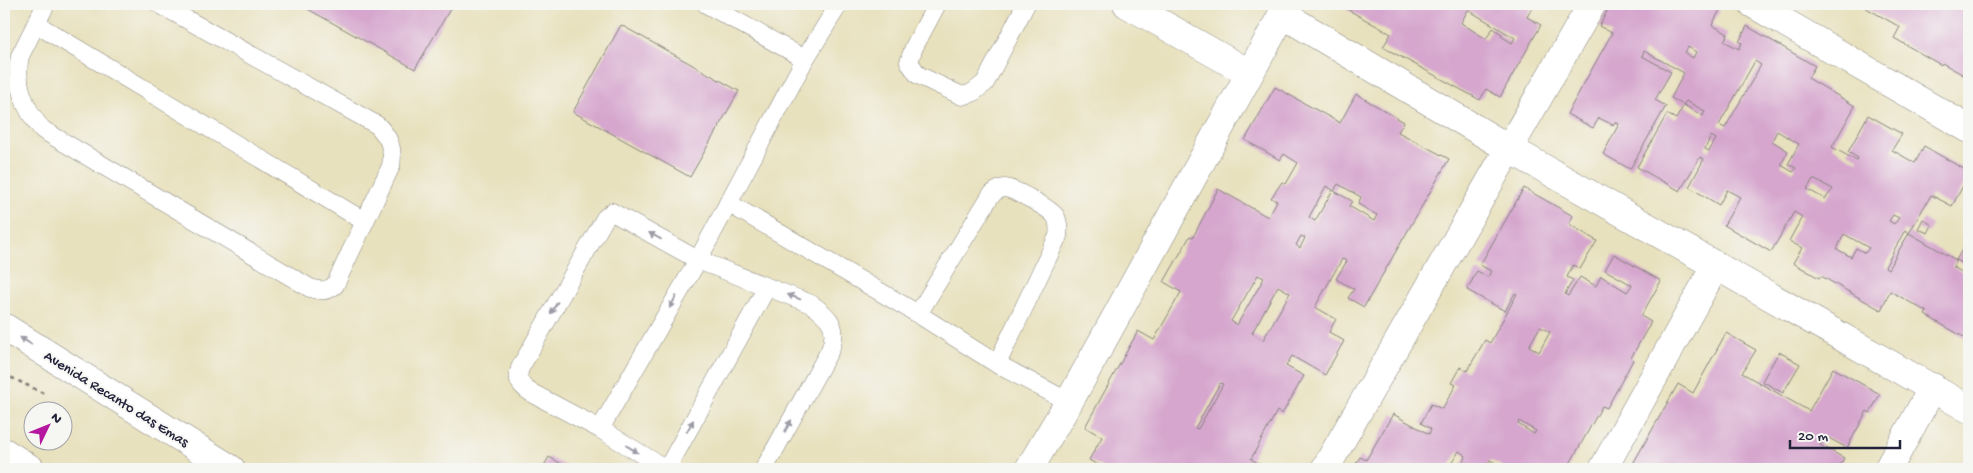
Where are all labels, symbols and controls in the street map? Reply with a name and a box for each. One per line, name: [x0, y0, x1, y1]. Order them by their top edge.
one-way arrow: [648, 232, 663, 240]
one-way arrow: [786, 293, 801, 301]
one-way arrow: [669, 296, 678, 309]
one-way arrow: [550, 301, 558, 315]
one-way arrow: [20, 337, 33, 346]
street label: Avenida Recanto das Emas: [40, 348, 192, 452]
north arrow: [22, 400, 72, 450]
text: N: [46, 410, 65, 428]
scale bar: [1790, 418, 1900, 450]
one-way arrow: [784, 419, 792, 434]
one-way arrow: [686, 420, 695, 433]
text: 20 m: [1798, 428, 1828, 446]
one-way arrow: [625, 444, 638, 453]

